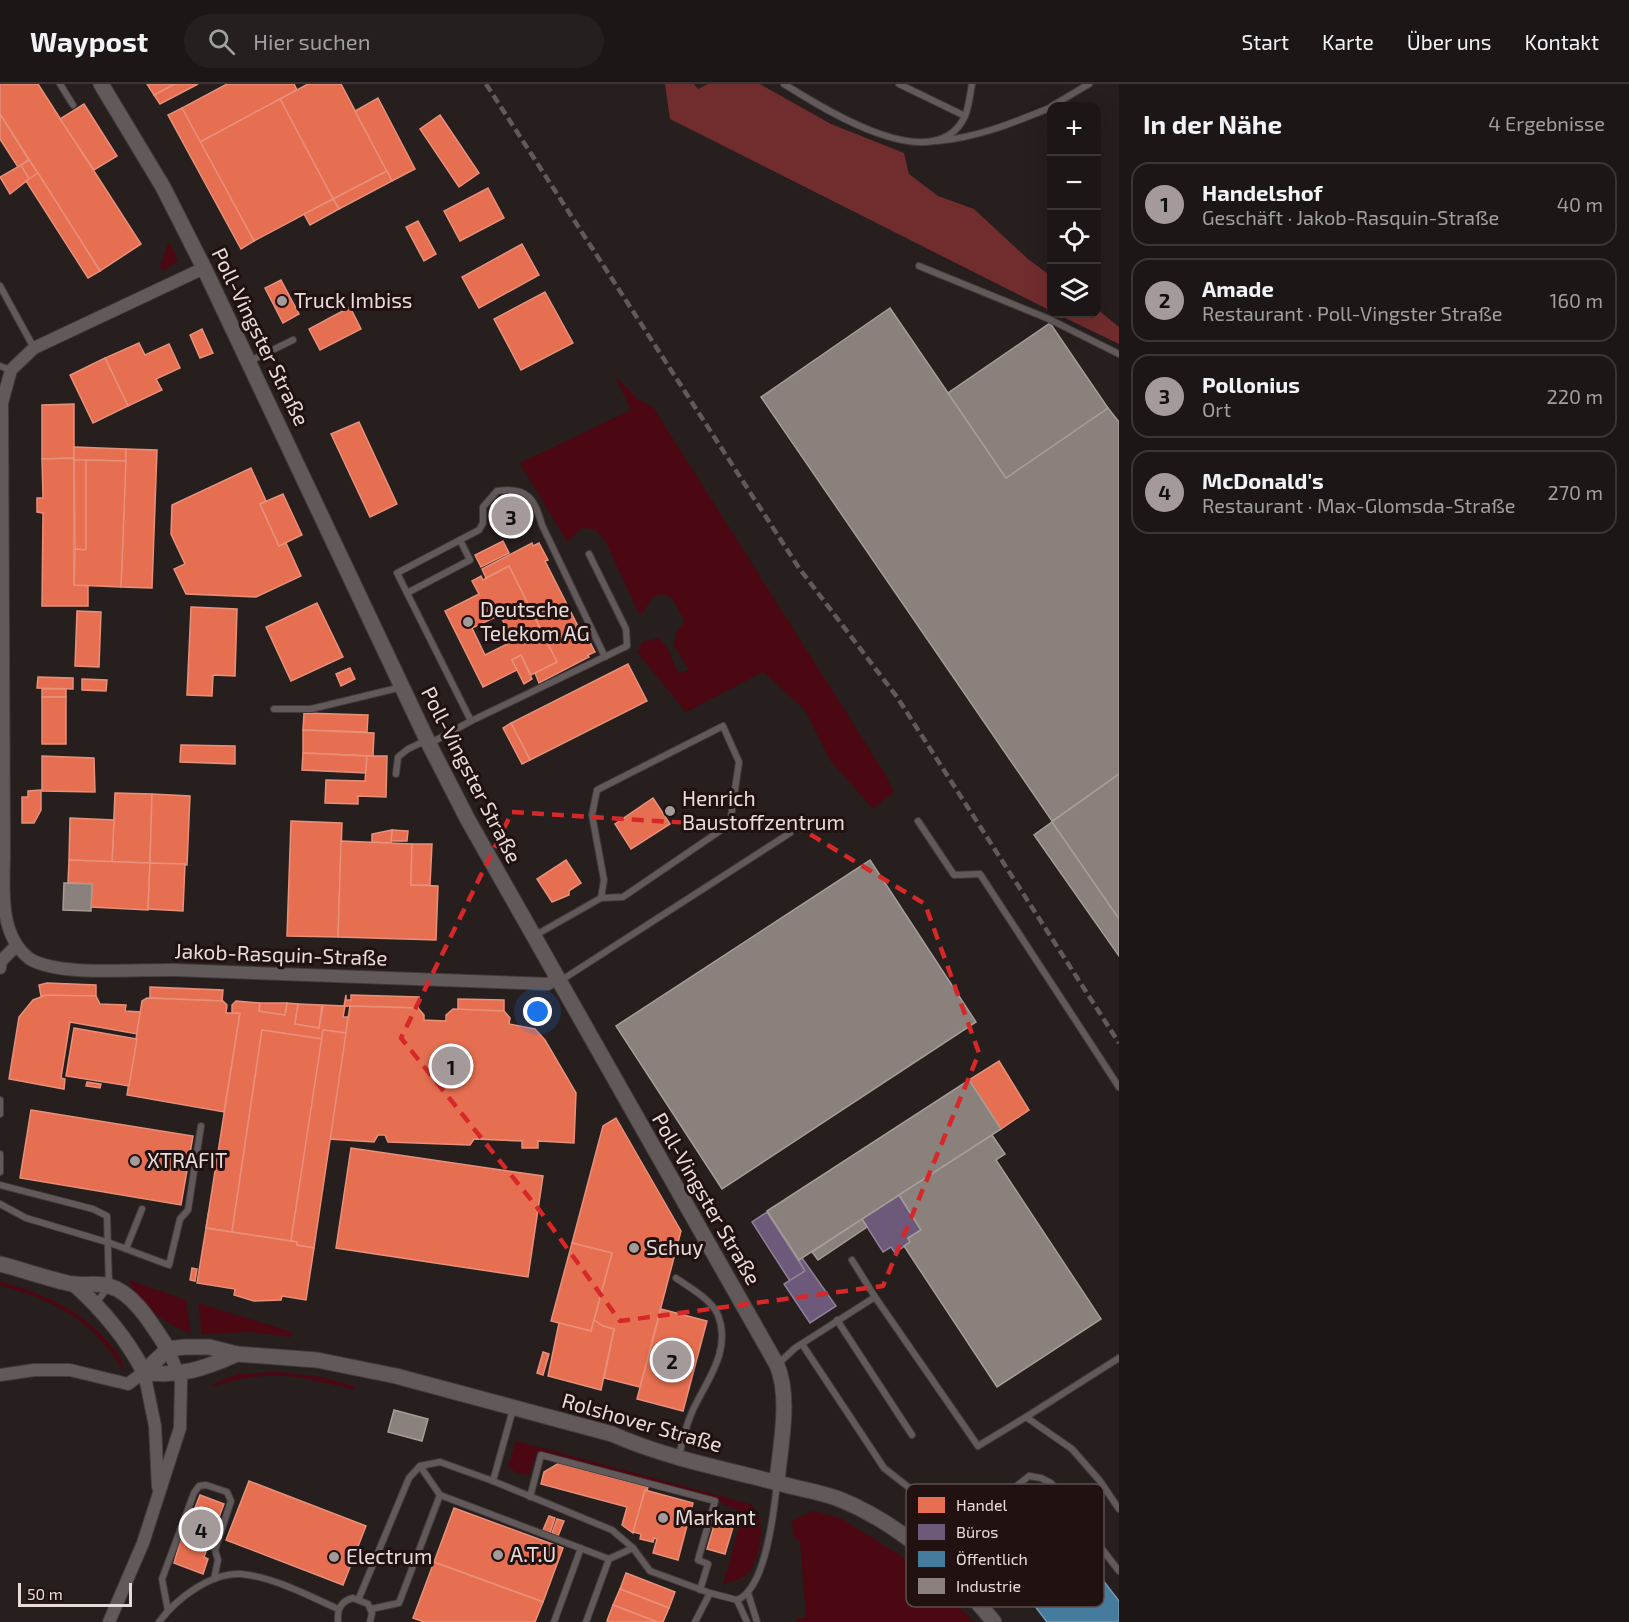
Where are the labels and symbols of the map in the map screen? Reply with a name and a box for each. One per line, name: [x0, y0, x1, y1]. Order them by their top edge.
street label: Poll-Vingster Straße: [207, 243, 315, 429]
place label: Truck Imbiss: [294, 287, 412, 312]
marker: Truck Imbiss: [275, 294, 289, 308]
pin: 3: [492, 494, 530, 538]
place label: Deutsche Telekom AG: [480, 596, 590, 645]
marker: Deutsche Telekom AG: [461, 615, 475, 629]
street label: Poll-Vingster Straße: [417, 682, 528, 867]
place label: Henrich Baustoffzentrum: [682, 785, 845, 834]
marker: Henrich Baustoffzentrum: [663, 804, 677, 818]
street label: Jakob-Rasquin-Straße: [174, 937, 388, 970]
your location: [523, 997, 552, 1026]
pin: 1: [432, 1044, 470, 1088]
street label: Poll-Vingster Straße: [648, 1108, 767, 1289]
place label: XTRAFIT: [147, 1147, 227, 1172]
marker: XTRAFIT: [128, 1154, 142, 1168]
place label: Schuy: [646, 1234, 703, 1259]
marker: Schuy: [627, 1241, 641, 1255]
pin: 2: [652, 1338, 692, 1382]
street label: Rolshover Straße: [559, 1387, 726, 1456]
legend: [906, 1484, 1104, 1607]
text: Handel: [956, 1495, 1008, 1514]
place label: Markant: [675, 1504, 756, 1529]
pin: 4: [182, 1506, 220, 1552]
marker: Markant: [656, 1511, 670, 1525]
text: Büros: [956, 1522, 998, 1541]
place label: A.T.U: [510, 1541, 556, 1566]
place label: Electrum: [346, 1543, 432, 1568]
marker: A.T.U: [491, 1548, 505, 1562]
text: Öffentlich: [956, 1549, 1028, 1568]
marker: Electrum: [327, 1550, 341, 1564]
text: Industrie: [956, 1576, 1021, 1595]
scale bar: [18, 1580, 132, 1608]

